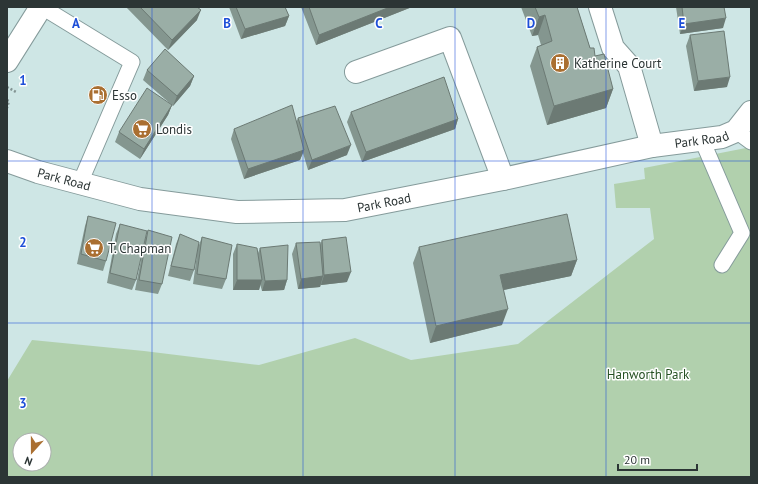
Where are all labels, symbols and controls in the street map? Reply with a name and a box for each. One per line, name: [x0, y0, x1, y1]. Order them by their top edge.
text: A: [72, 15, 80, 32]
text: B: [223, 15, 231, 32]
text: C: [375, 15, 383, 32]
text: D: [527, 15, 535, 32]
text: E: [679, 15, 686, 32]
building icon: Katherine Court: [549, 52, 571, 74]
place label: Katherine Court: [574, 55, 662, 72]
text: 1: [19, 72, 27, 89]
fuel station icon: Esso: [87, 84, 109, 106]
place label: Esso: [112, 87, 137, 104]
supermarket icon: Londis: [131, 118, 153, 140]
place label: Londis: [156, 121, 192, 138]
street label: Park Road: [674, 127, 732, 152]
street label: Park Road: [36, 164, 93, 195]
street label: Park Road: [356, 189, 412, 216]
text: 2: [19, 234, 27, 251]
supermarket icon: T. Chapman: [83, 237, 105, 259]
place label: T. Chapman: [108, 240, 171, 257]
park label: Hanworth Park: [607, 366, 690, 383]
text: 3: [19, 395, 27, 412]
north arrow: [12, 432, 52, 472]
scale bar: [618, 446, 697, 472]
text: 20 m: [624, 452, 650, 467]
text: N: [23, 454, 34, 469]

